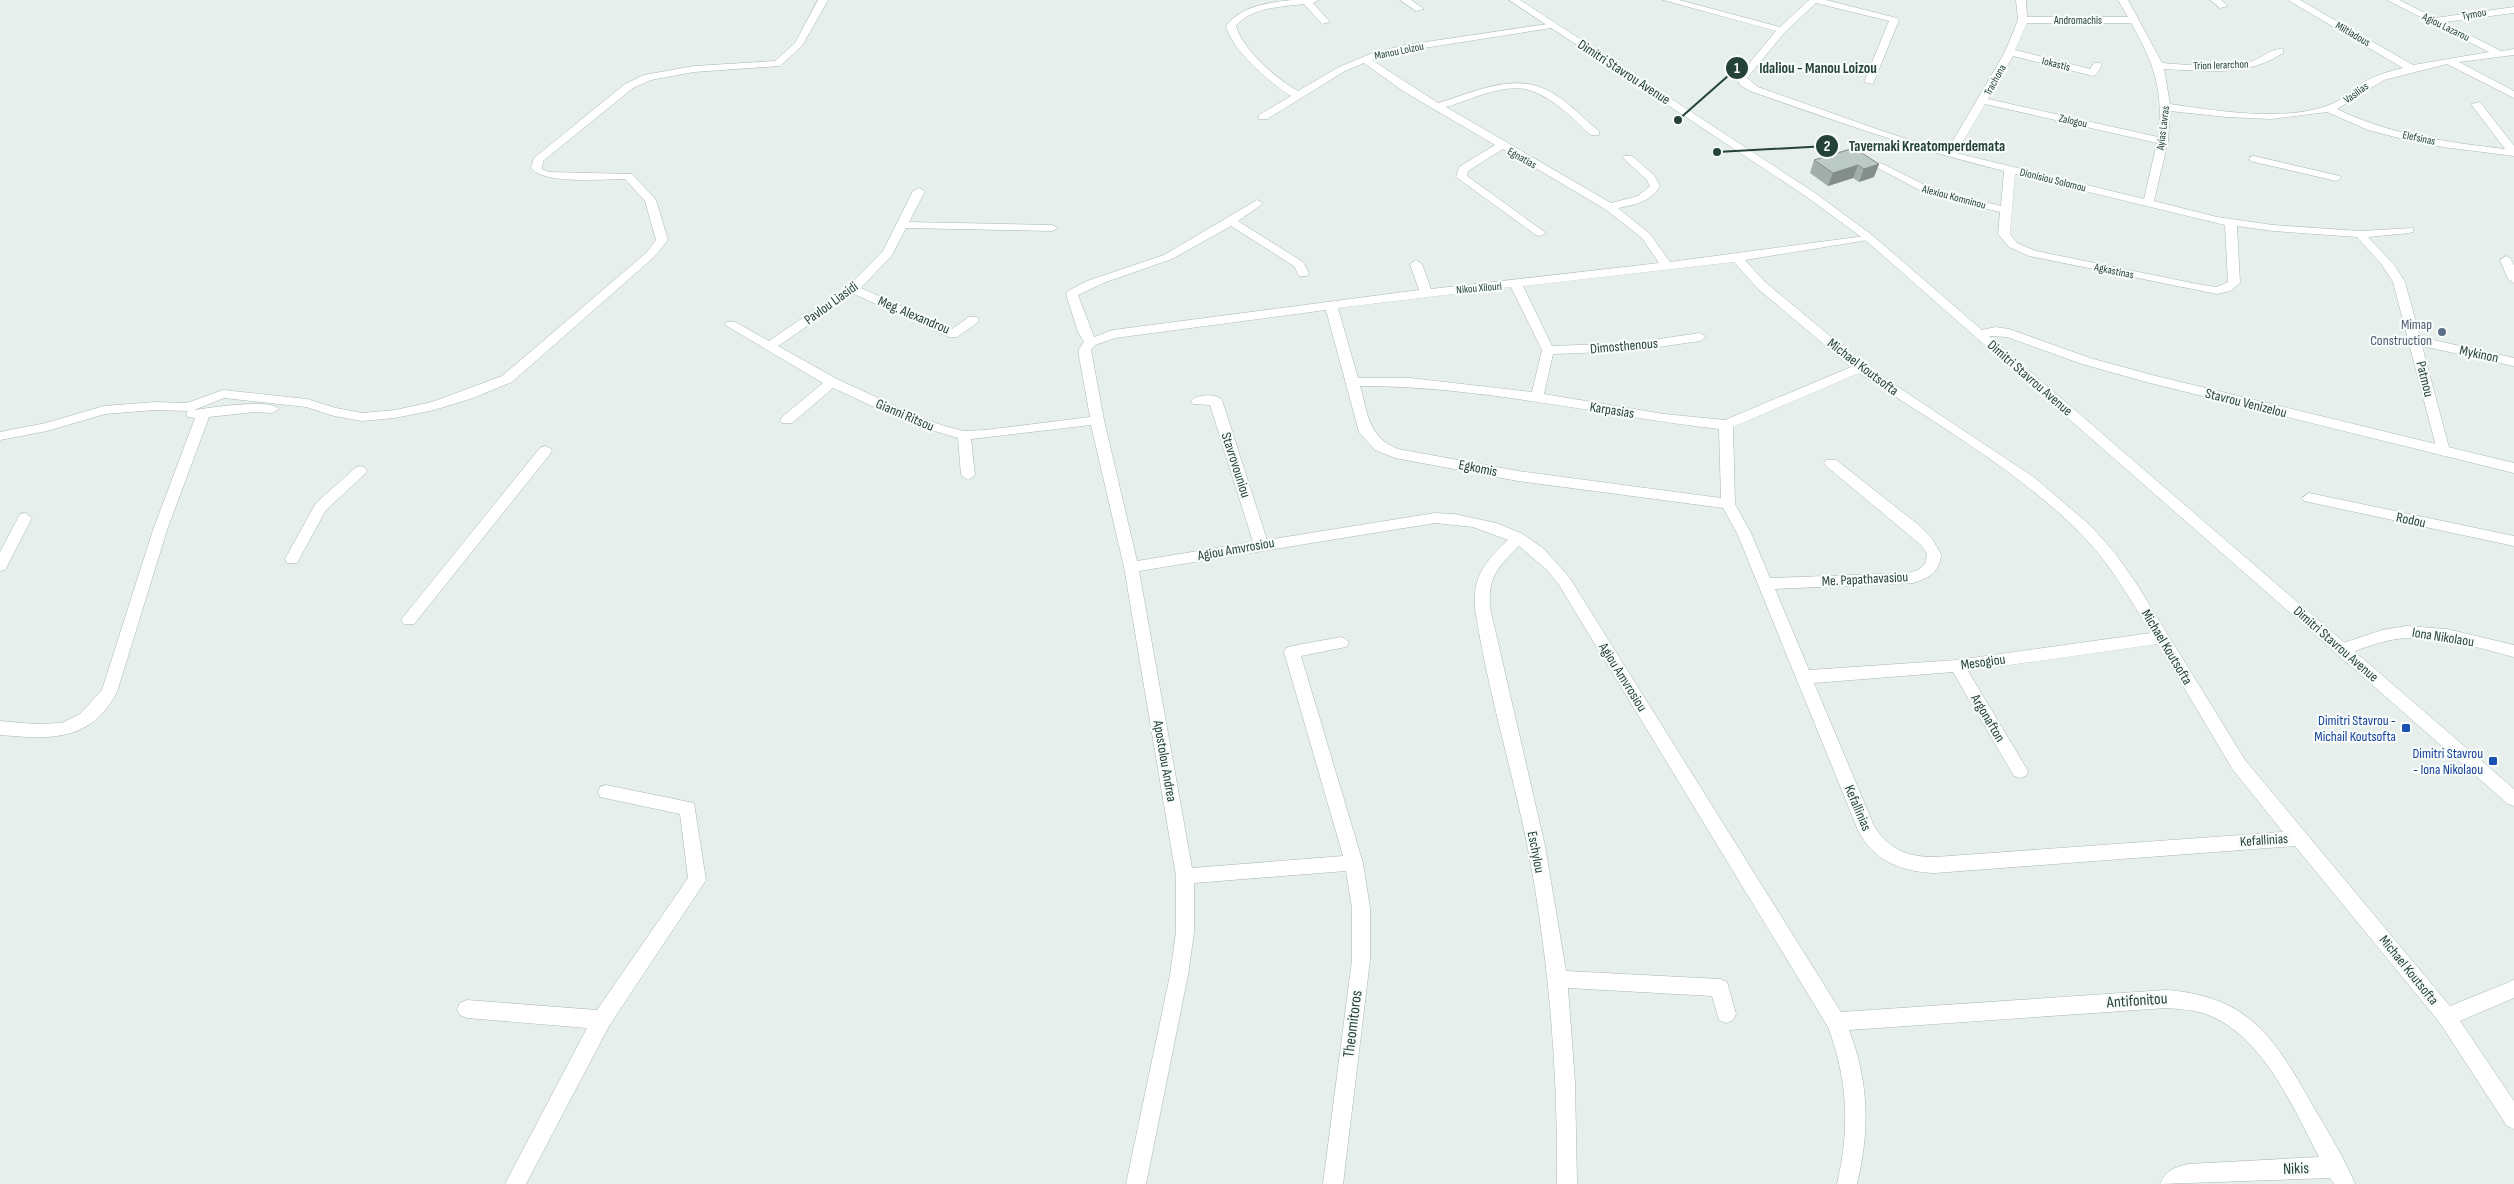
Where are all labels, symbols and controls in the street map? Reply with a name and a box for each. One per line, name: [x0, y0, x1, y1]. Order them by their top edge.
street label: Tymou: [2461, 5, 2488, 23]
street label: Agiou Lazarou: [2419, 10, 2472, 44]
street label: Andromachis: [2053, 14, 2102, 27]
street label: Miltiadous: [2333, 19, 2373, 49]
street label: Dimitri Stavrou Avenue: [1574, 36, 1674, 108]
street label: Manou Loizou: [1373, 39, 1425, 63]
callout: Idaliou - Manou Loizou: [1725, 53, 1887, 83]
street label: Iokastis: [2041, 54, 2071, 74]
street label: Trion Ierarchon: [2193, 58, 2249, 72]
text: 1: [1734, 59, 1740, 78]
text: Idaliou - Manou Loizou: [1759, 59, 1877, 78]
street label: Trachona: [1981, 62, 2009, 98]
street label: Vasilias: [2341, 80, 2371, 106]
street label: Ayias Lavras: [2154, 105, 2172, 152]
street label: Zalogou: [2058, 111, 2089, 131]
street label: Elefsinas: [2401, 128, 2437, 148]
callout: Tavernaki Kreatomperdemata: [1814, 131, 2016, 161]
text: 2: [1824, 137, 1830, 156]
text: Tavernaki Kreatomperdemata: [1849, 137, 2005, 156]
street label: Egnatias: [1505, 145, 1539, 172]
street label: Dionisiou Solomou: [2019, 165, 2088, 195]
street label: Alexiou Komninou: [1920, 182, 1988, 212]
street label: Agkastinas: [2092, 260, 2135, 282]
street label: Pavlou Liasidi: [801, 278, 861, 328]
street label: Nikou Xilouri: [1456, 280, 1502, 296]
street label: Meg. Alexandrou: [875, 292, 953, 338]
place label: Mimap Construction: [2370, 316, 2432, 349]
marker: Mimap Construction: [2436, 326, 2448, 338]
street label: Dimosthenous: [1589, 335, 1659, 357]
street label: Michael Koutsofta: [1824, 335, 1902, 399]
street label: Dimitri Stavrou Avenue: [1984, 336, 2076, 420]
street label: Mykinon: [2458, 342, 2500, 366]
street label: Patmou: [2412, 359, 2438, 399]
street label: Stavrou Venizelou: [2203, 385, 2289, 421]
street label: Gianni Ritsou: [873, 395, 937, 435]
street label: Karpasias: [1589, 398, 1635, 422]
street label: Stavrovouniou: [1217, 430, 1255, 500]
street label: Egkomis: [1457, 456, 1499, 480]
street label: Rodou: [2395, 509, 2427, 531]
street label: Agiou Amvrosiou: [1195, 534, 1276, 564]
street label: Me. Papathavasiou: [1821, 568, 1909, 590]
street label: Dimitri Stavrou Avenue: [2290, 602, 2382, 686]
street label: Michael Koutsofta: [2138, 606, 2196, 688]
street label: Iona Nikolaou: [2411, 624, 2475, 650]
street label: Agiou Amvrosiou: [1595, 639, 1651, 715]
street label: Mesogiou: [1960, 650, 2006, 674]
street label: Argonafton: [1967, 690, 2009, 745]
place label: Dimitri Stavrou - Michail Koutsofta: [2314, 712, 2396, 745]
street label: Apostolou Andrea: [1149, 718, 1181, 803]
marker: Dimitri Stavrou - Michail Koutsofta: [2400, 722, 2412, 734]
place label: Dimitri Stavrou - Iona Nikolaou: [2412, 745, 2483, 778]
marker: Dimitri Stavrou - Iona Nikolaou: [2487, 755, 2499, 767]
street label: Kefallinias: [1841, 783, 1875, 833]
street label: Eschylou: [1524, 830, 1548, 874]
street label: Kefallinias: [2239, 830, 2289, 850]
street label: Michael Koutsofta: [2376, 932, 2442, 1008]
street label: Theomitoros: [1339, 989, 1367, 1059]
street label: Antifonitou: [2105, 989, 2168, 1013]
street label: Nikis: [2283, 1159, 2310, 1179]

